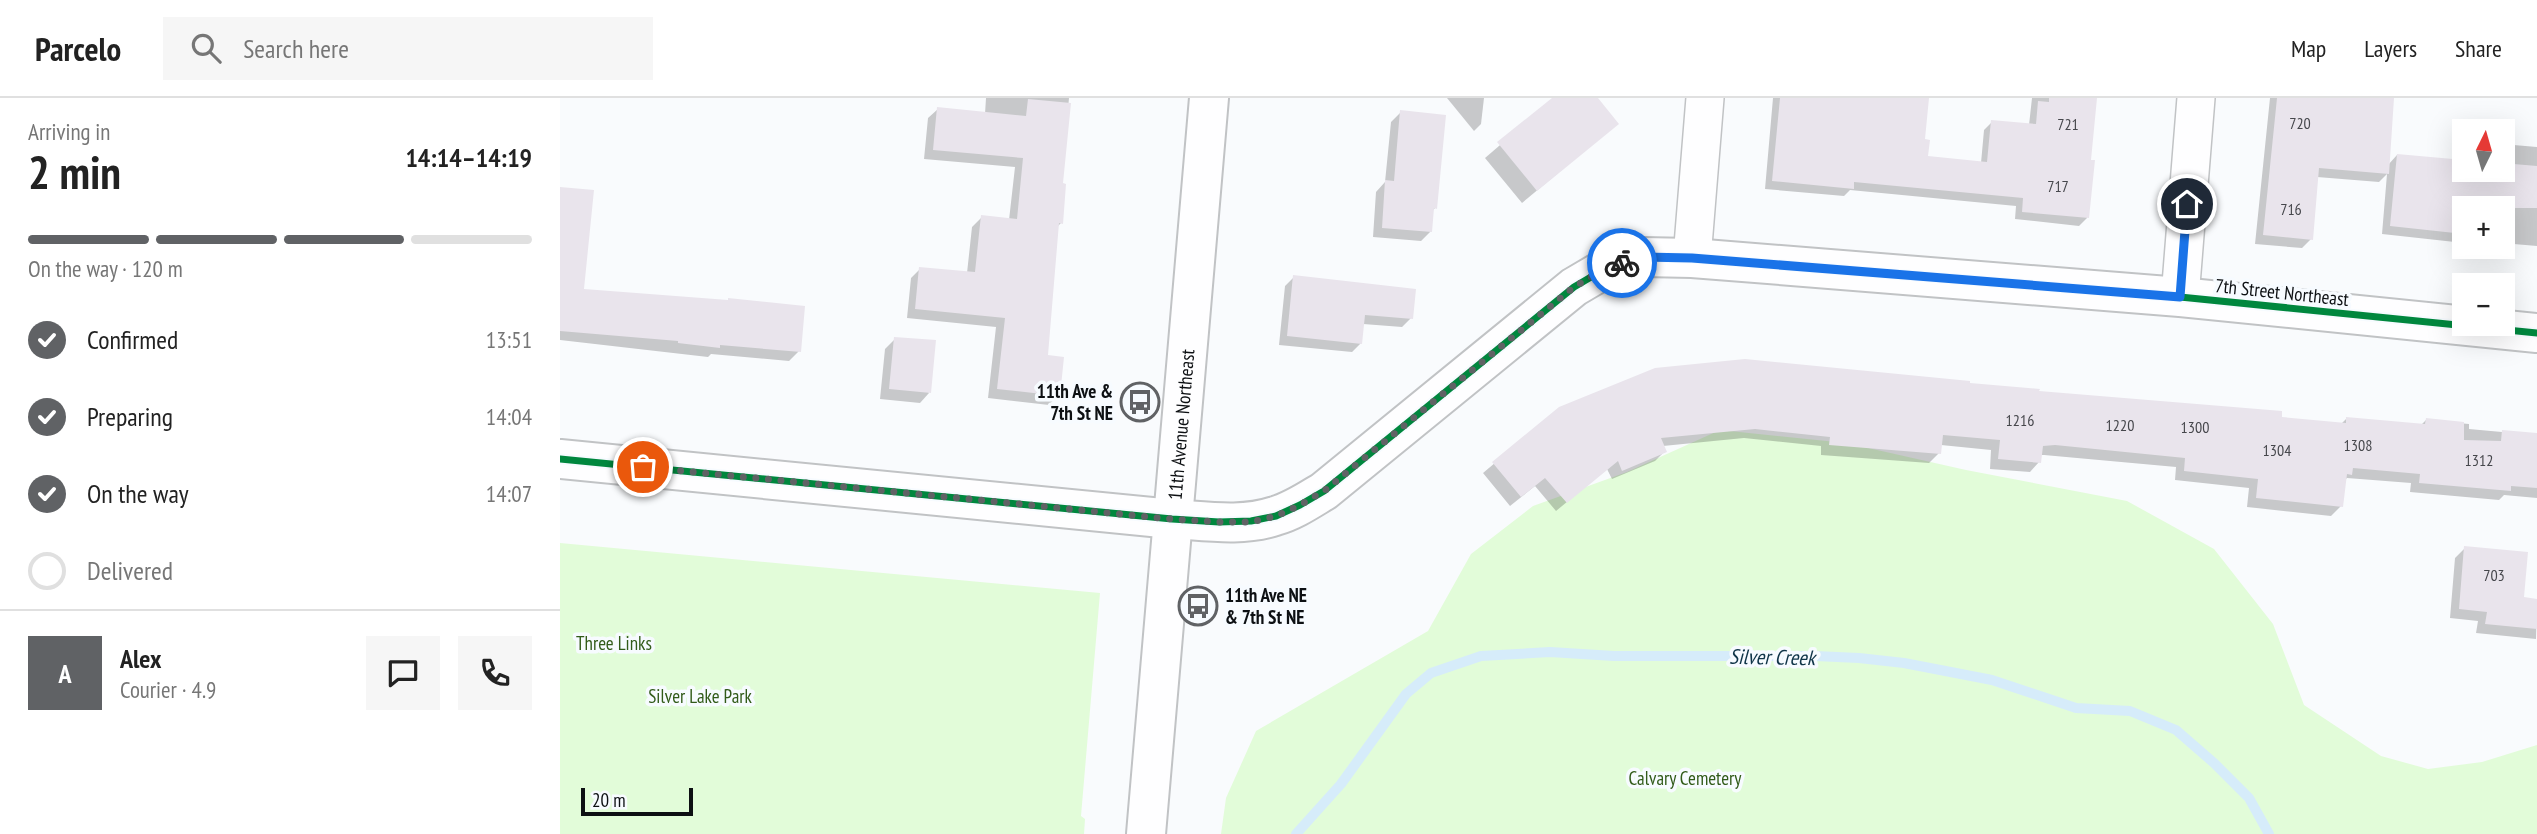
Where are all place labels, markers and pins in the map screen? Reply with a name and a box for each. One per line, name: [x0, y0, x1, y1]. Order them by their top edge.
pin: [2157, 174, 2217, 234]
place label: 11th Ave & 7th St NE: [1037, 379, 1113, 425]
bus stop icon: 11th Ave & 7th St NE: [1119, 381, 1161, 423]
pin: [613, 437, 673, 497]
place label: 11th Ave NE & 7th St NE: [1225, 583, 1307, 629]
bus stop icon: 11th Ave NE & 7th St NE: [1177, 585, 1219, 627]

